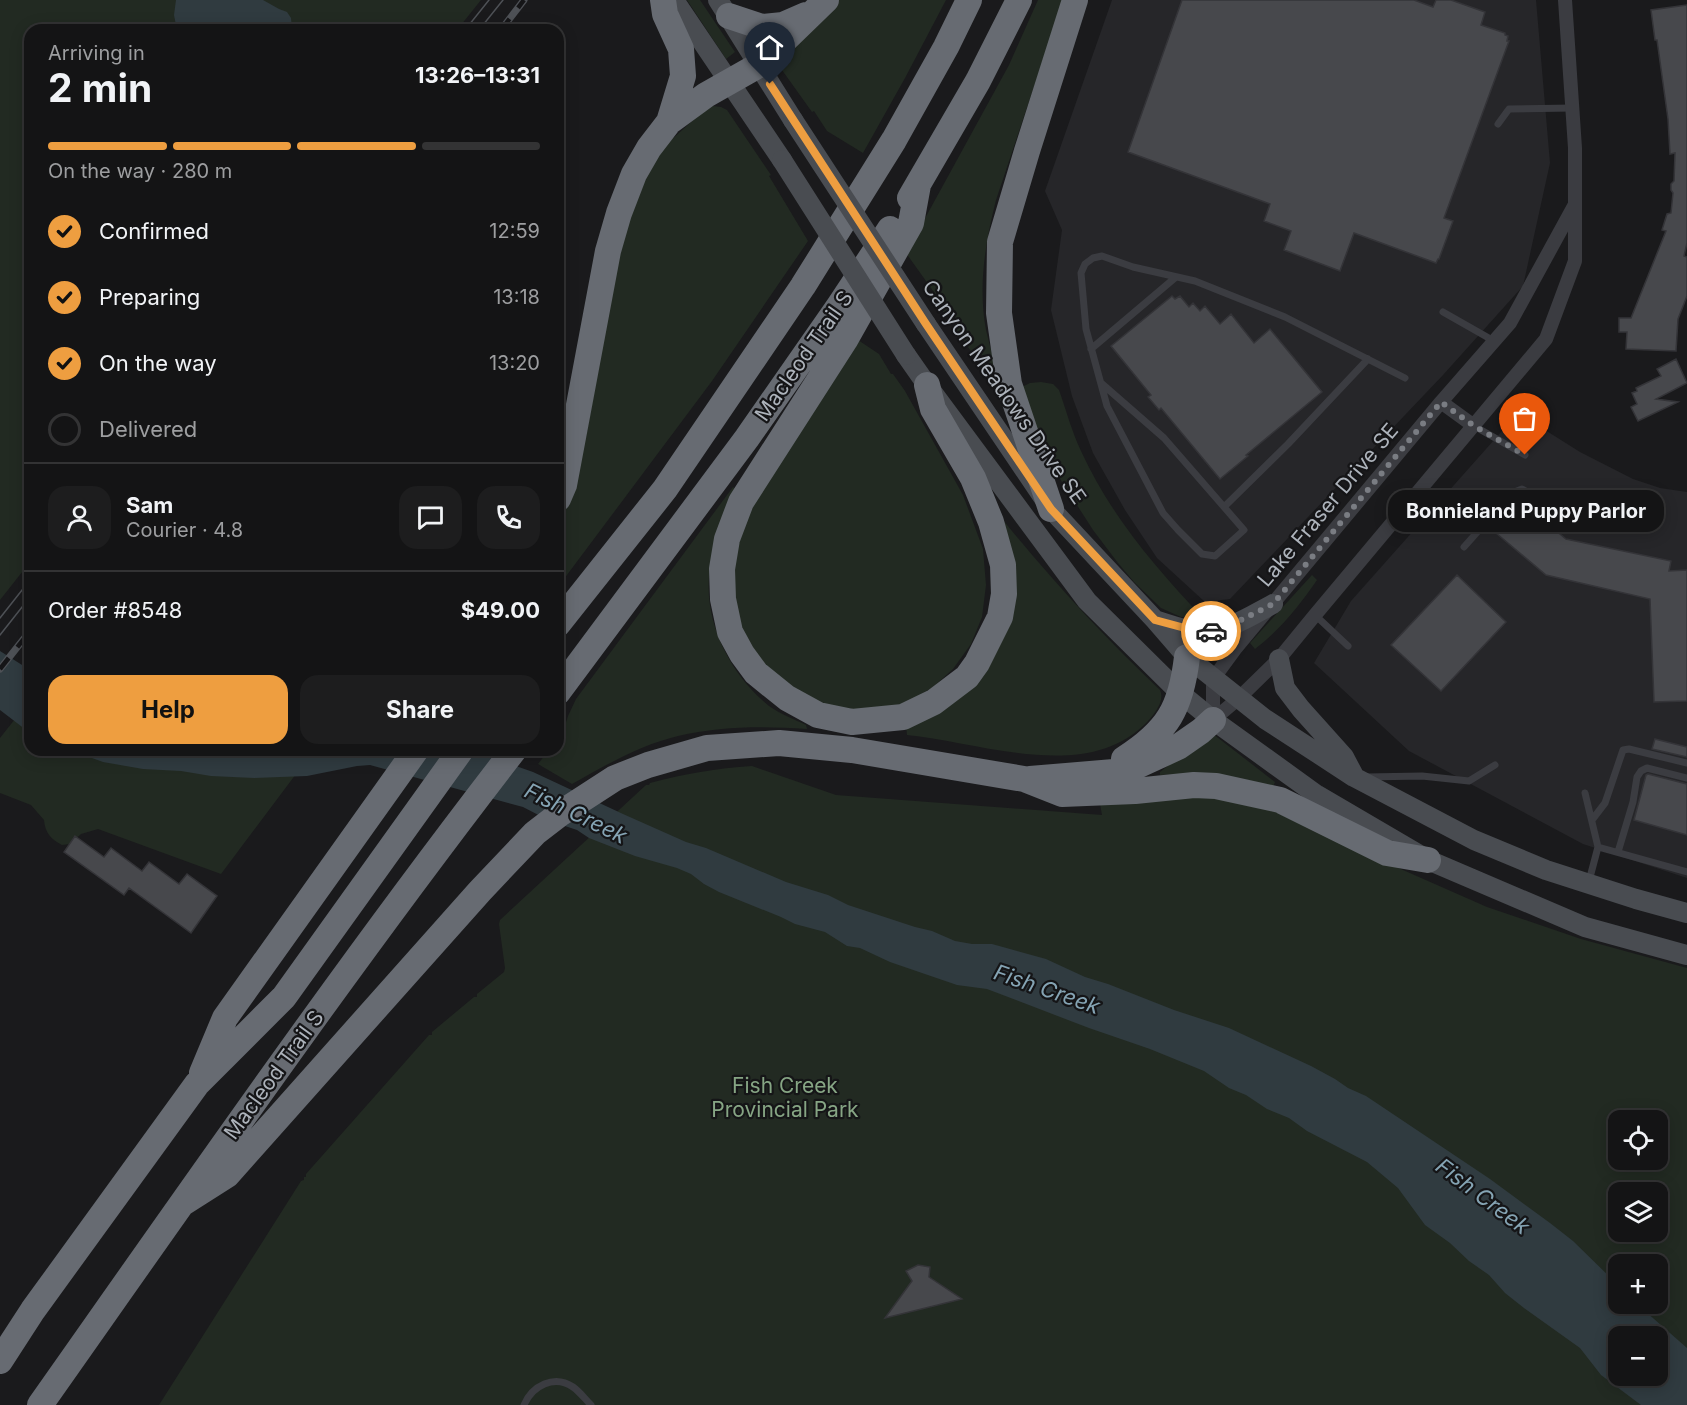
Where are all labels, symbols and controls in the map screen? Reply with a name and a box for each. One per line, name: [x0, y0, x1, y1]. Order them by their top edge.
pin: [744, 22, 795, 84]
icon: home: [753, 31, 786, 64]
text: Arriving in: [48, 41, 145, 65]
text: 13:26–13:31: [415, 62, 540, 88]
text: 2 min: [48, 64, 152, 111]
text: On the way · 280 m: [48, 159, 232, 183]
icon: check: [48, 215, 81, 248]
text: Confirmed: [99, 218, 209, 244]
text: 12:59: [489, 219, 540, 243]
street label: Canyon Meadows Drive SE: [917, 275, 1092, 509]
icon: check: [48, 281, 81, 314]
text: Preparing: [99, 284, 200, 310]
text: 13:18: [493, 285, 540, 309]
street label: Macleod Trail S: [749, 286, 858, 426]
icon: check: [48, 347, 81, 380]
text: On the way: [99, 350, 217, 376]
text: 13:20: [489, 351, 540, 375]
pin: [1499, 393, 1550, 455]
icon: bag: [1508, 402, 1541, 435]
text: Delivered: [99, 416, 197, 442]
street label: Lake Fraser Drive SE: [1252, 418, 1403, 591]
button: person: [48, 486, 111, 549]
button: chat: [399, 486, 462, 549]
button: phone: [477, 486, 540, 549]
callout: Bonnieland Puppy Parlor: [1387, 491, 1663, 533]
text: Sam: [126, 492, 173, 518]
text: Bonnieland Puppy Parlor: [1406, 499, 1646, 523]
text: Courier · 4.8: [126, 518, 243, 542]
text: Order #8548: [48, 597, 182, 623]
text: $49.00: [461, 597, 540, 623]
courier: [1181, 601, 1241, 661]
icon: car: [1195, 615, 1228, 648]
button: Help: [48, 675, 288, 744]
button: Share: [300, 675, 540, 744]
water label: Fish Creek: [521, 777, 632, 849]
water label: Fish Creek: [991, 959, 1104, 1020]
street label: Macleod Trail S: [218, 1005, 329, 1144]
park label: Fish Creek Provincial Park: [711, 1073, 859, 1122]
map controls: [1608, 1110, 1668, 1386]
button: locate: [1608, 1110, 1668, 1170]
water label: Fish Creek: [1431, 1152, 1536, 1240]
button: layers: [1608, 1182, 1668, 1242]
button: +: [1608, 1254, 1668, 1314]
button: −: [1608, 1326, 1668, 1386]

